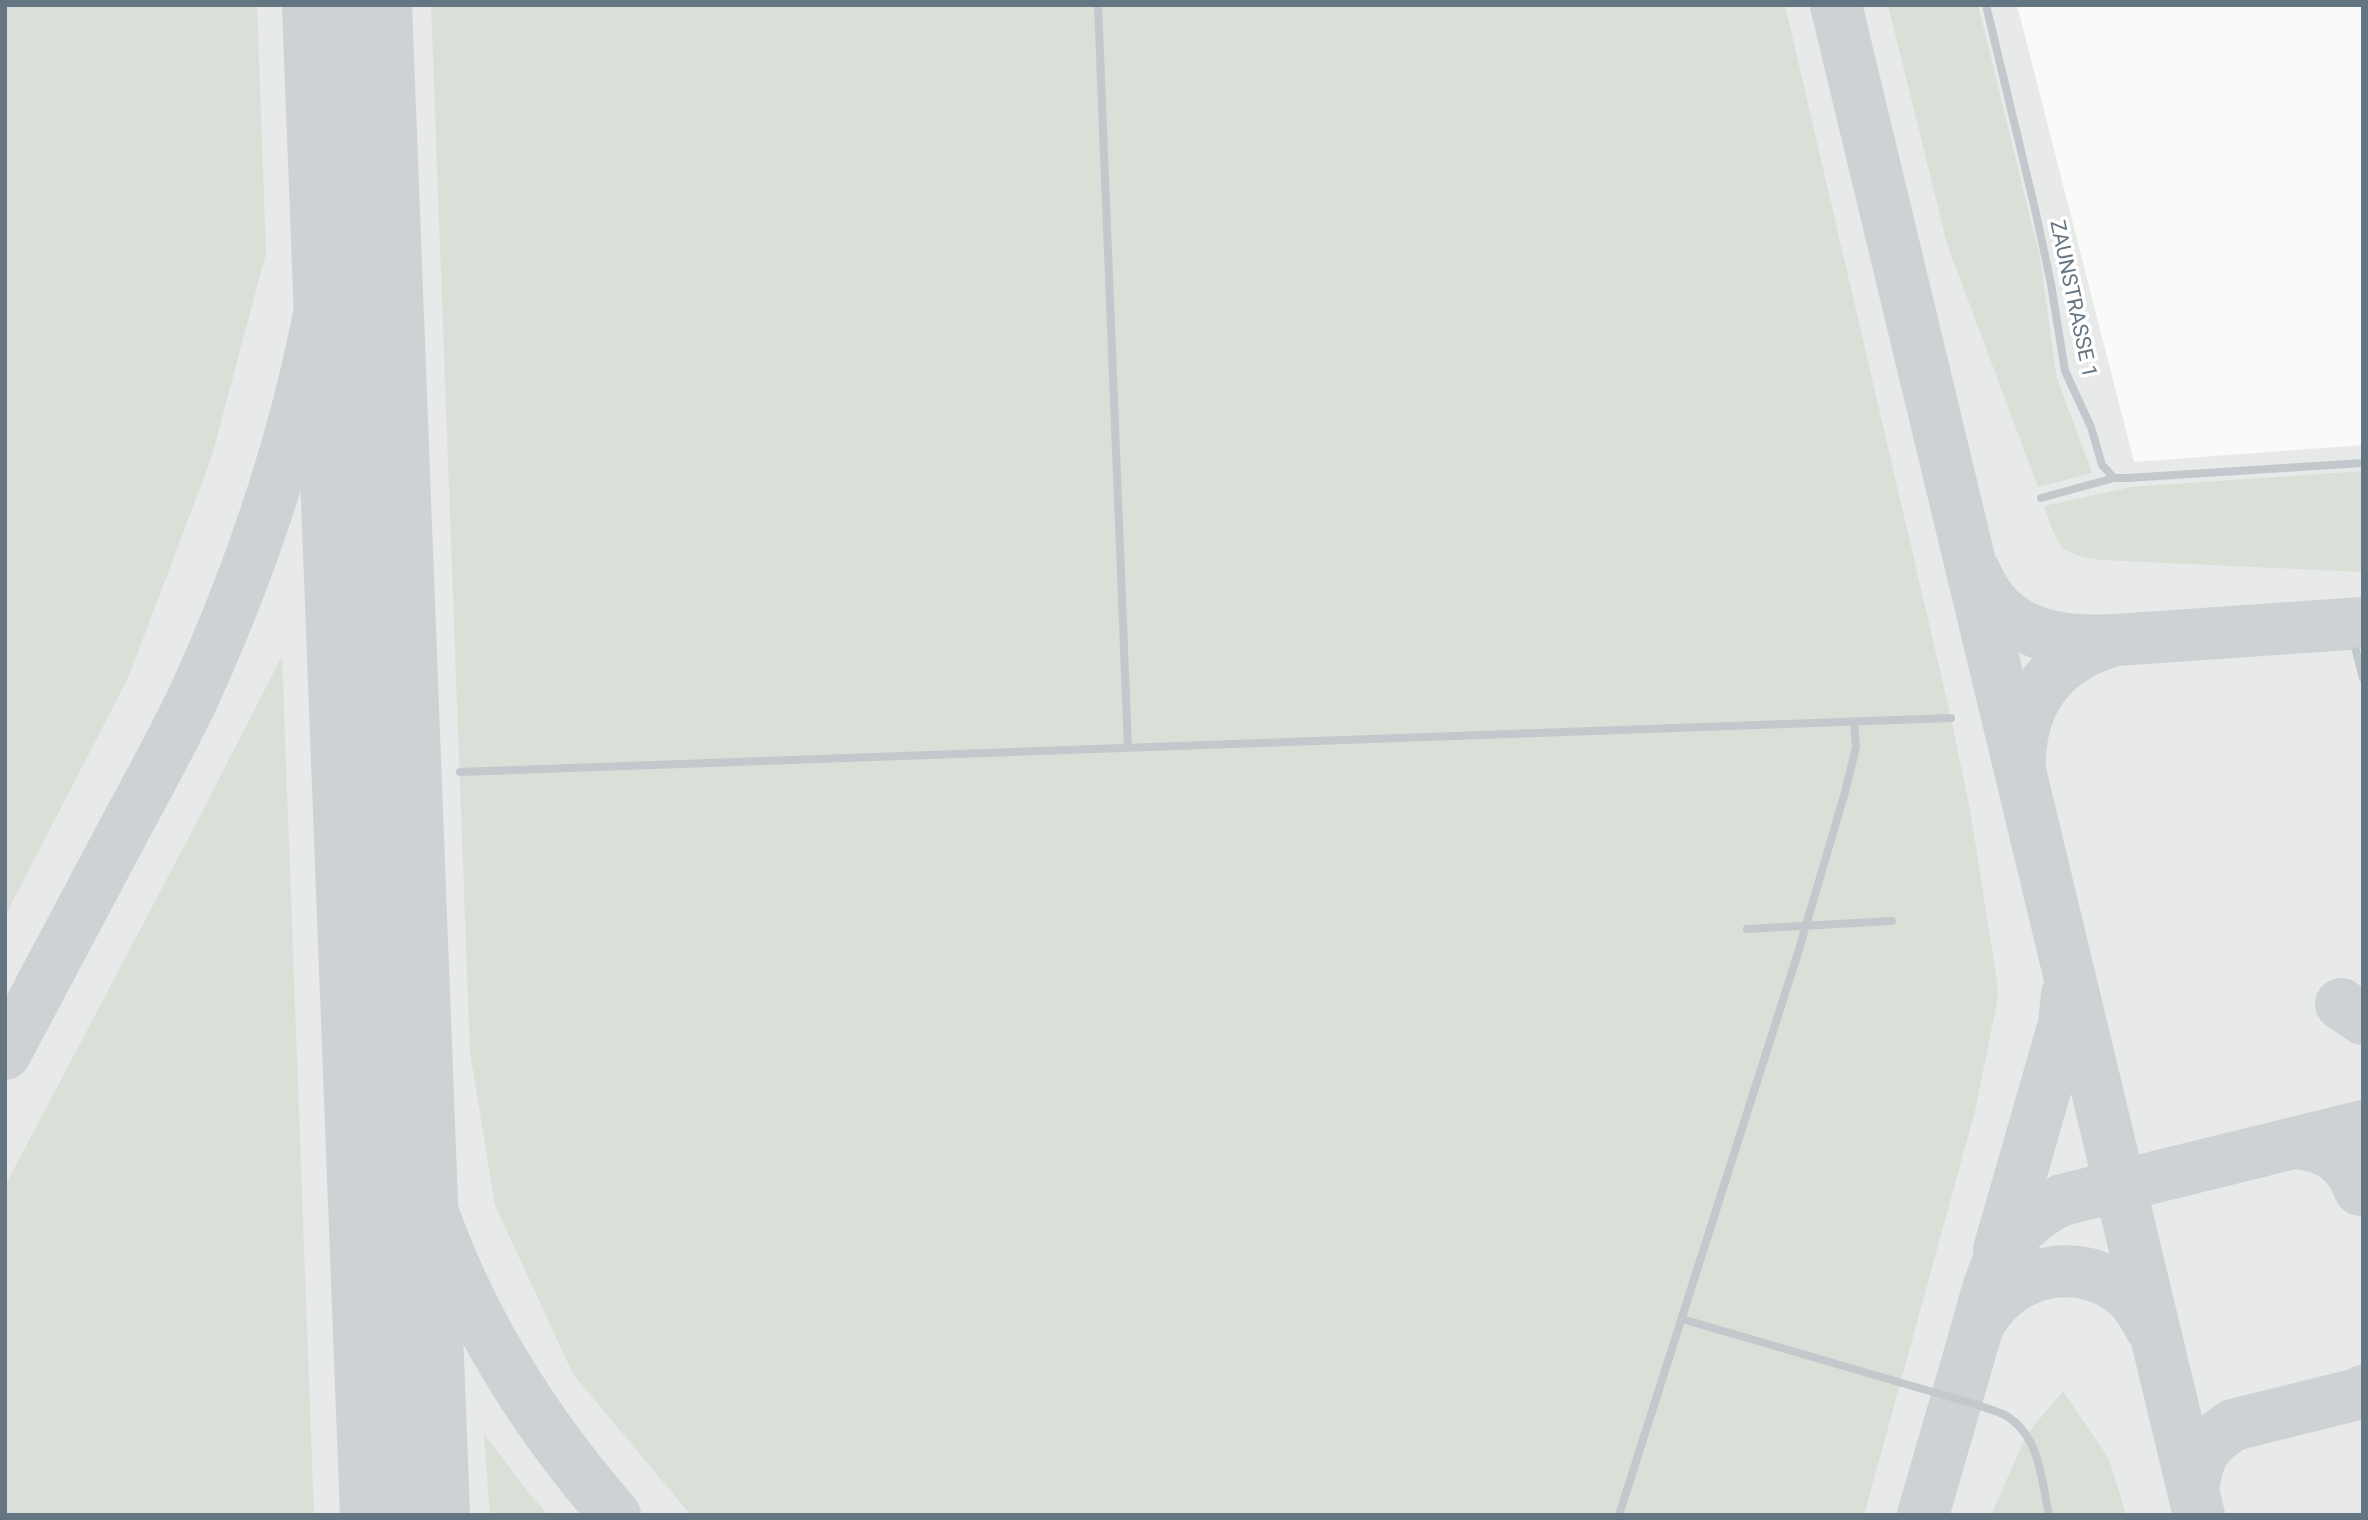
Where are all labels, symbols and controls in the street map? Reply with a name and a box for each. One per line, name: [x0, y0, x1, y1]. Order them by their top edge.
street label: ZAUNSTRASSE 1: [2043, 218, 2101, 380]

